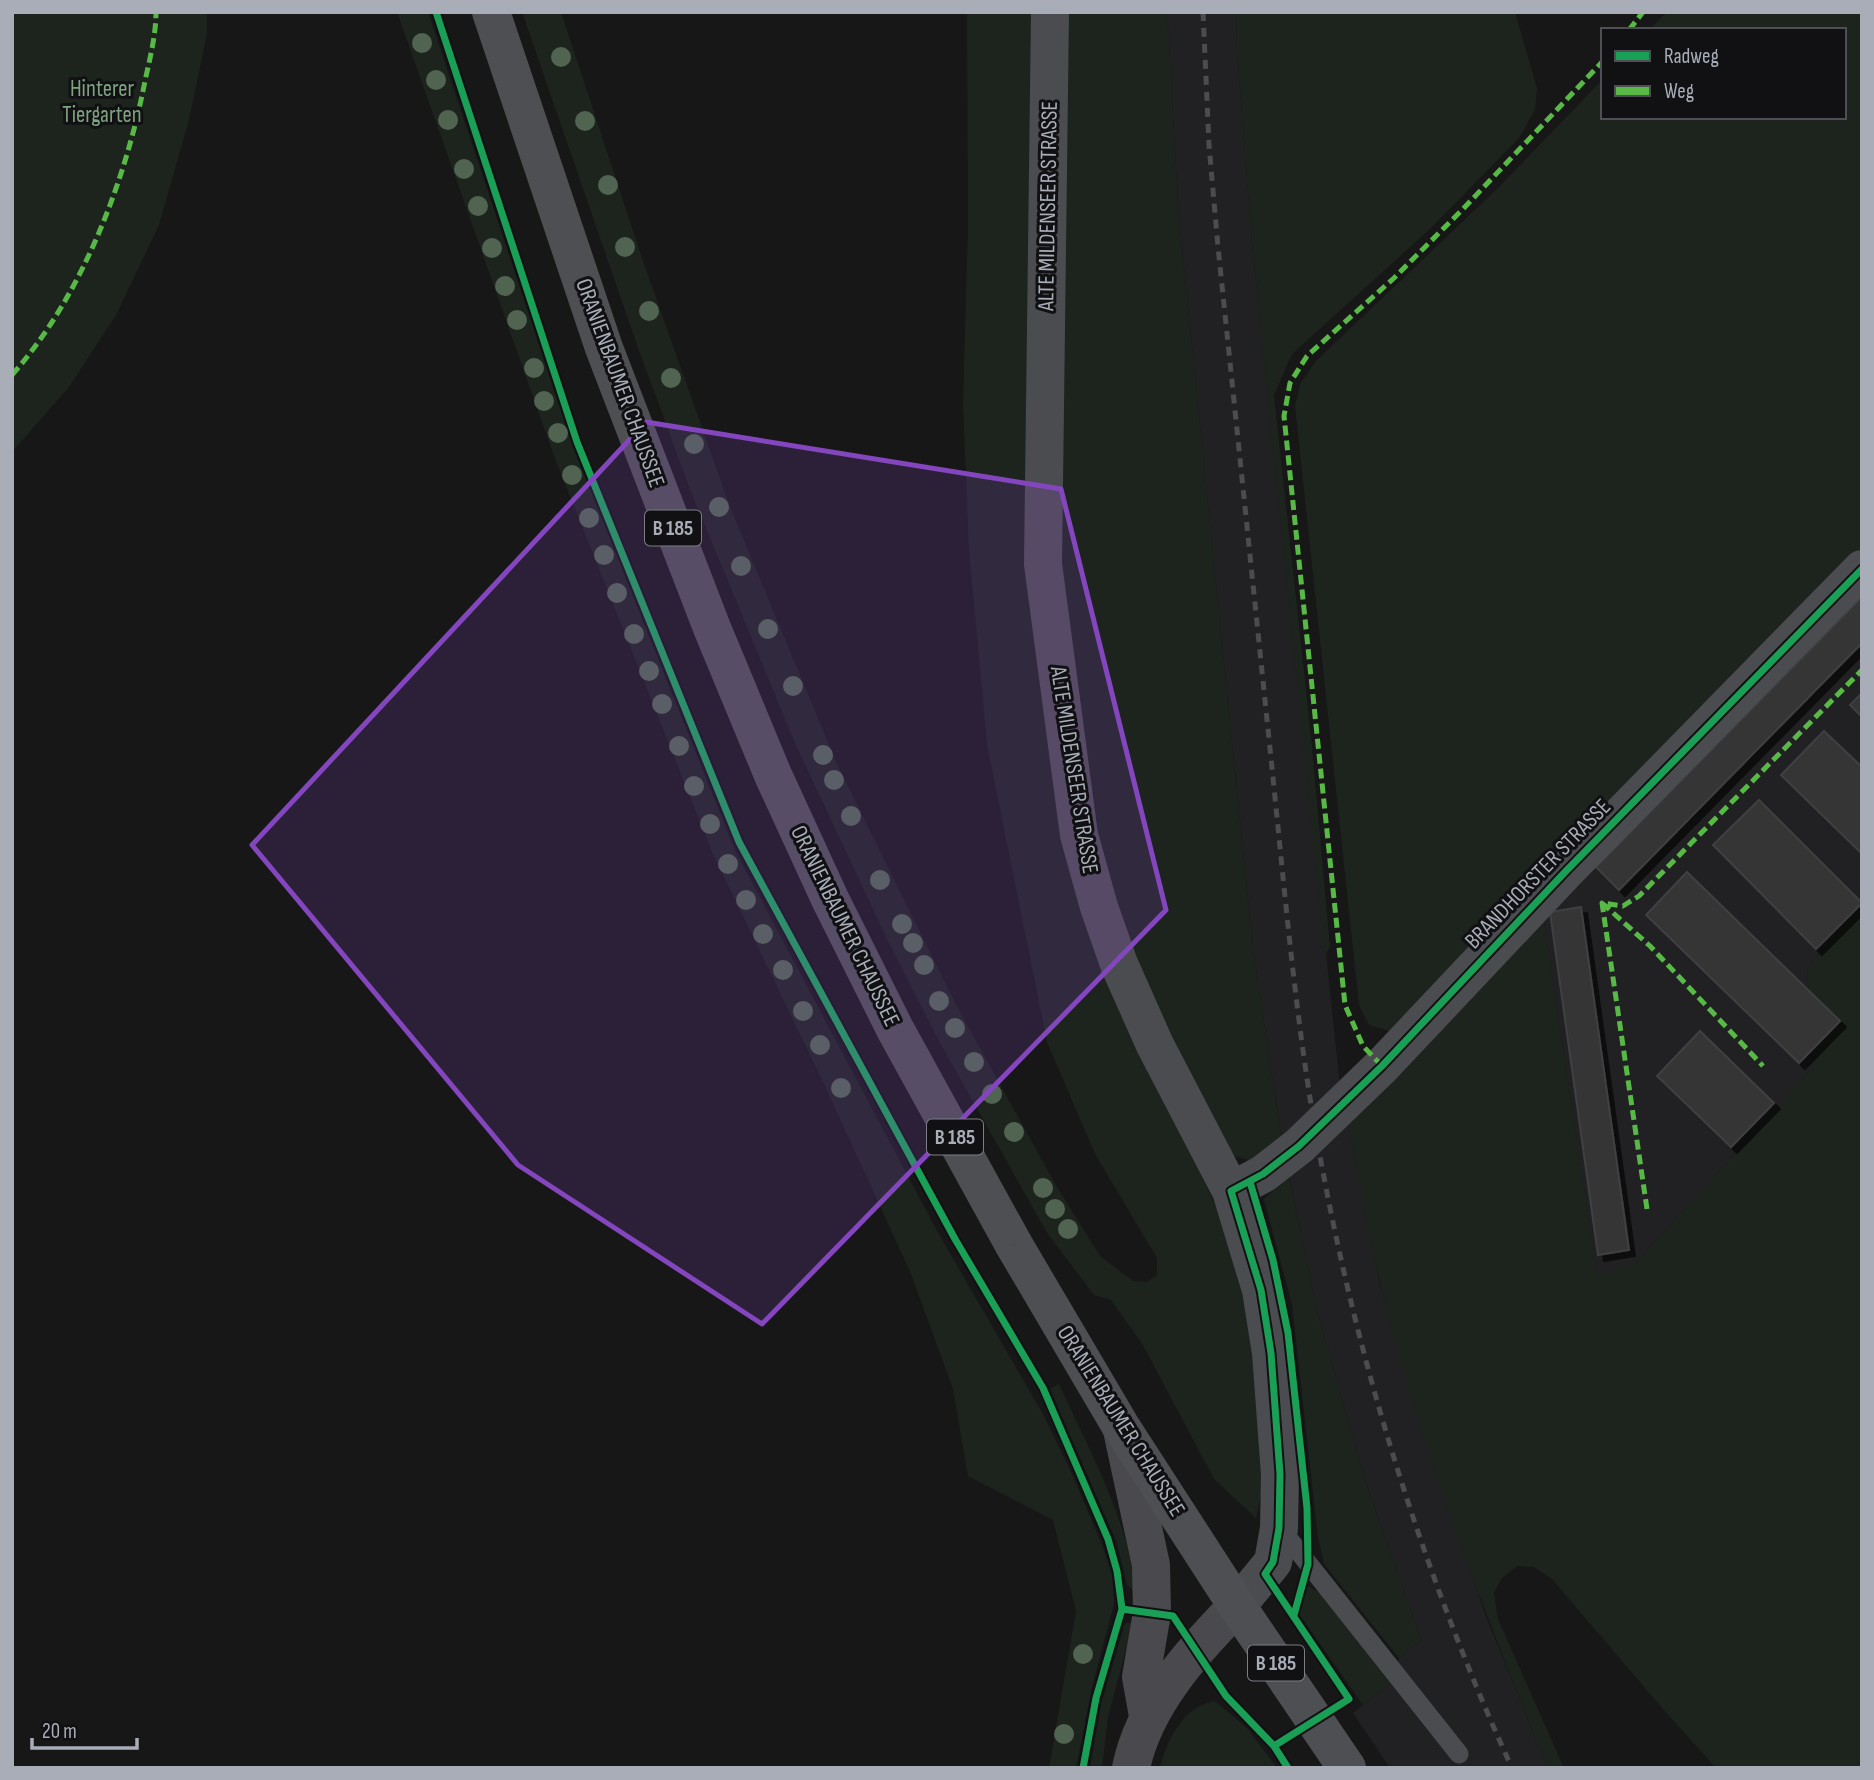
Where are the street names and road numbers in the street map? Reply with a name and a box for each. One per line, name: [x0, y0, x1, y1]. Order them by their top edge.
street label: ALTE MILDENSEER STRASSE: [1032, 101, 1064, 312]
street label: ORANIENBAUMER CHAUSSEE: [569, 275, 671, 491]
road number: B 185: [645, 510, 701, 546]
street label: ALTE MILDENSEER STRASSE: [1044, 663, 1104, 876]
street label: BRANDHORSTER STRASSE: [1459, 793, 1617, 955]
street label: ORANIENBAUMER CHAUSSEE: [784, 821, 906, 1031]
road number: B 185: [927, 1120, 983, 1154]
street label: ORANIENBAUMER CHAUSSEE: [1051, 1320, 1191, 1522]
road number: B 185: [1248, 1646, 1304, 1680]

